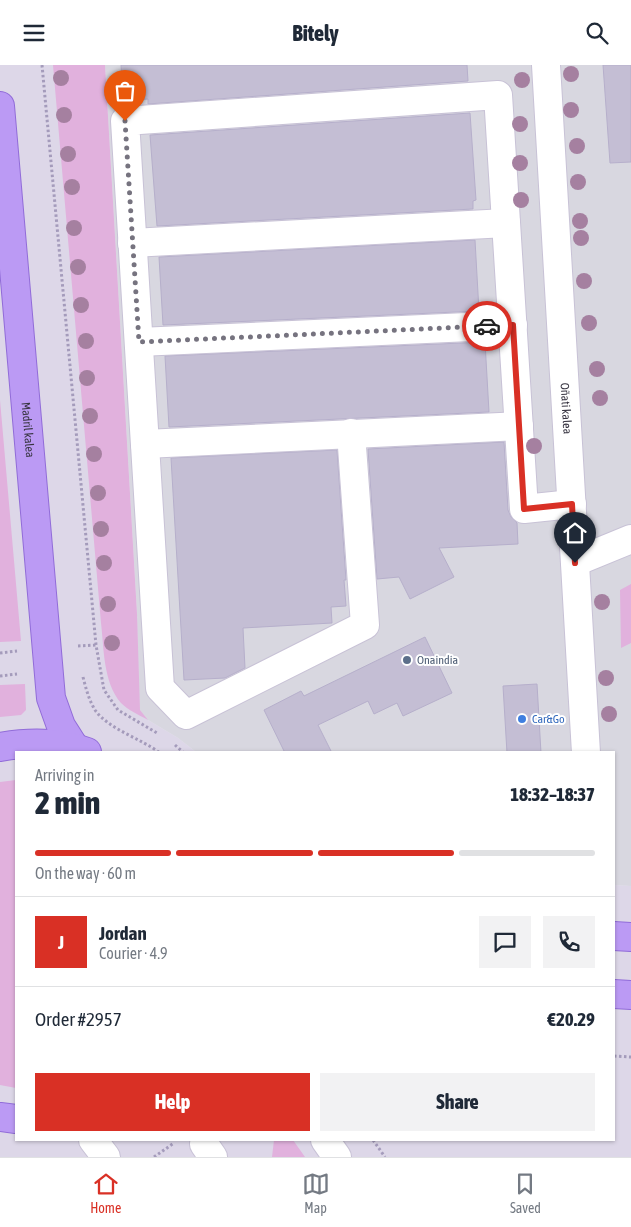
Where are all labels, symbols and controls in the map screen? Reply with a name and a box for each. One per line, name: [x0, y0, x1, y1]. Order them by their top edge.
icon: menu: [20, 19, 48, 47]
icon: search: [583, 19, 611, 47]
text: Bitely: [292, 20, 339, 46]
pin: [104, 70, 146, 121]
icon: bag: [111, 77, 139, 105]
courier: [462, 301, 512, 351]
icon: car: [473, 312, 501, 340]
street label: Oñati kalea: [557, 382, 574, 434]
street label: Madril kalea: [19, 402, 37, 458]
pin: [554, 512, 596, 563]
icon: home: [561, 519, 589, 547]
place label: Onaindia: [417, 653, 458, 667]
marker: Onaindia: [401, 654, 413, 666]
place label: Car&Go: [532, 712, 565, 726]
marker: Car&Go: [516, 713, 528, 725]
text: Arriving in: [35, 766, 95, 784]
text: 18:32–18:37: [510, 783, 595, 805]
text: 2 min: [35, 784, 100, 821]
text: On the way · 60 m: [35, 864, 136, 882]
button: chat: [479, 916, 531, 968]
button: phone: [543, 916, 595, 968]
text: Jordan: [99, 922, 147, 944]
text: J: [58, 931, 64, 953]
text: Courier · 4.9: [99, 944, 168, 962]
text: Order #2957: [35, 1008, 122, 1030]
text: €20.29: [547, 1008, 595, 1030]
button: Help: [35, 1073, 310, 1131]
button: Share: [320, 1073, 595, 1131]
tab: Home: [90, 1170, 121, 1216]
tab: Map: [302, 1170, 330, 1216]
tab: Saved: [510, 1170, 541, 1216]

